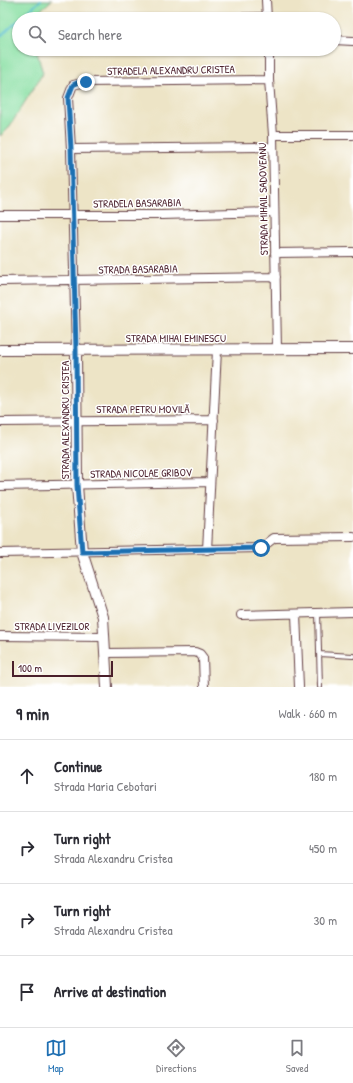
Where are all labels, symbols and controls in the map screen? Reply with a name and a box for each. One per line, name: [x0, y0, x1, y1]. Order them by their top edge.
search box: [12, 12, 341, 56]
icon: search: [26, 23, 48, 45]
text: Search here: [58, 24, 122, 45]
street label: STRADELA ALEXANDRU CRISTEA: [107, 62, 236, 78]
route end: [77, 73, 95, 91]
street label: STRADA MIHAIL SADOVEANU: [255, 143, 271, 255]
street label: STRADELA BASARABIA: [93, 195, 182, 211]
street label: STRADA BASARABIA: [98, 261, 178, 277]
street label: STRADA MIHAI EMINESCU: [126, 331, 226, 345]
street label: STRADA ALEXANDRU CRISTEA: [58, 360, 72, 479]
street label: STRADA PETRU MOVILĂ: [96, 402, 190, 416]
street label: STRADA NICOLAE GRIBOV: [90, 465, 193, 481]
route start: [252, 539, 270, 557]
street label: STRADA LIVEZILOR: [15, 619, 89, 633]
scale bar: [12, 659, 113, 678]
text: 100 m: [18, 661, 42, 675]
text: 9 min: [16, 702, 49, 725]
text: Walk · 660 m: [278, 704, 337, 722]
text: Continue: [54, 756, 102, 777]
icon: ahead: [16, 765, 38, 787]
text: 180 m: [309, 767, 337, 785]
text: Strada Maria Cebotari: [54, 777, 157, 795]
text: Turn right: [54, 828, 110, 849]
icon: right: [16, 837, 38, 859]
text: 450 m: [309, 839, 337, 857]
text: Strada Alexandru Cristea: [54, 849, 173, 867]
text: Turn right: [54, 900, 110, 921]
icon: right: [16, 909, 38, 931]
text: 30 m: [314, 911, 337, 929]
text: Strada Alexandru Cristea: [54, 921, 173, 939]
icon: arrive: [16, 981, 38, 1003]
text: Arrive at destination: [54, 981, 166, 1002]
tab: Map: [45, 1037, 67, 1075]
tab: Directions: [156, 1037, 197, 1075]
tab: Saved: [286, 1037, 308, 1075]

